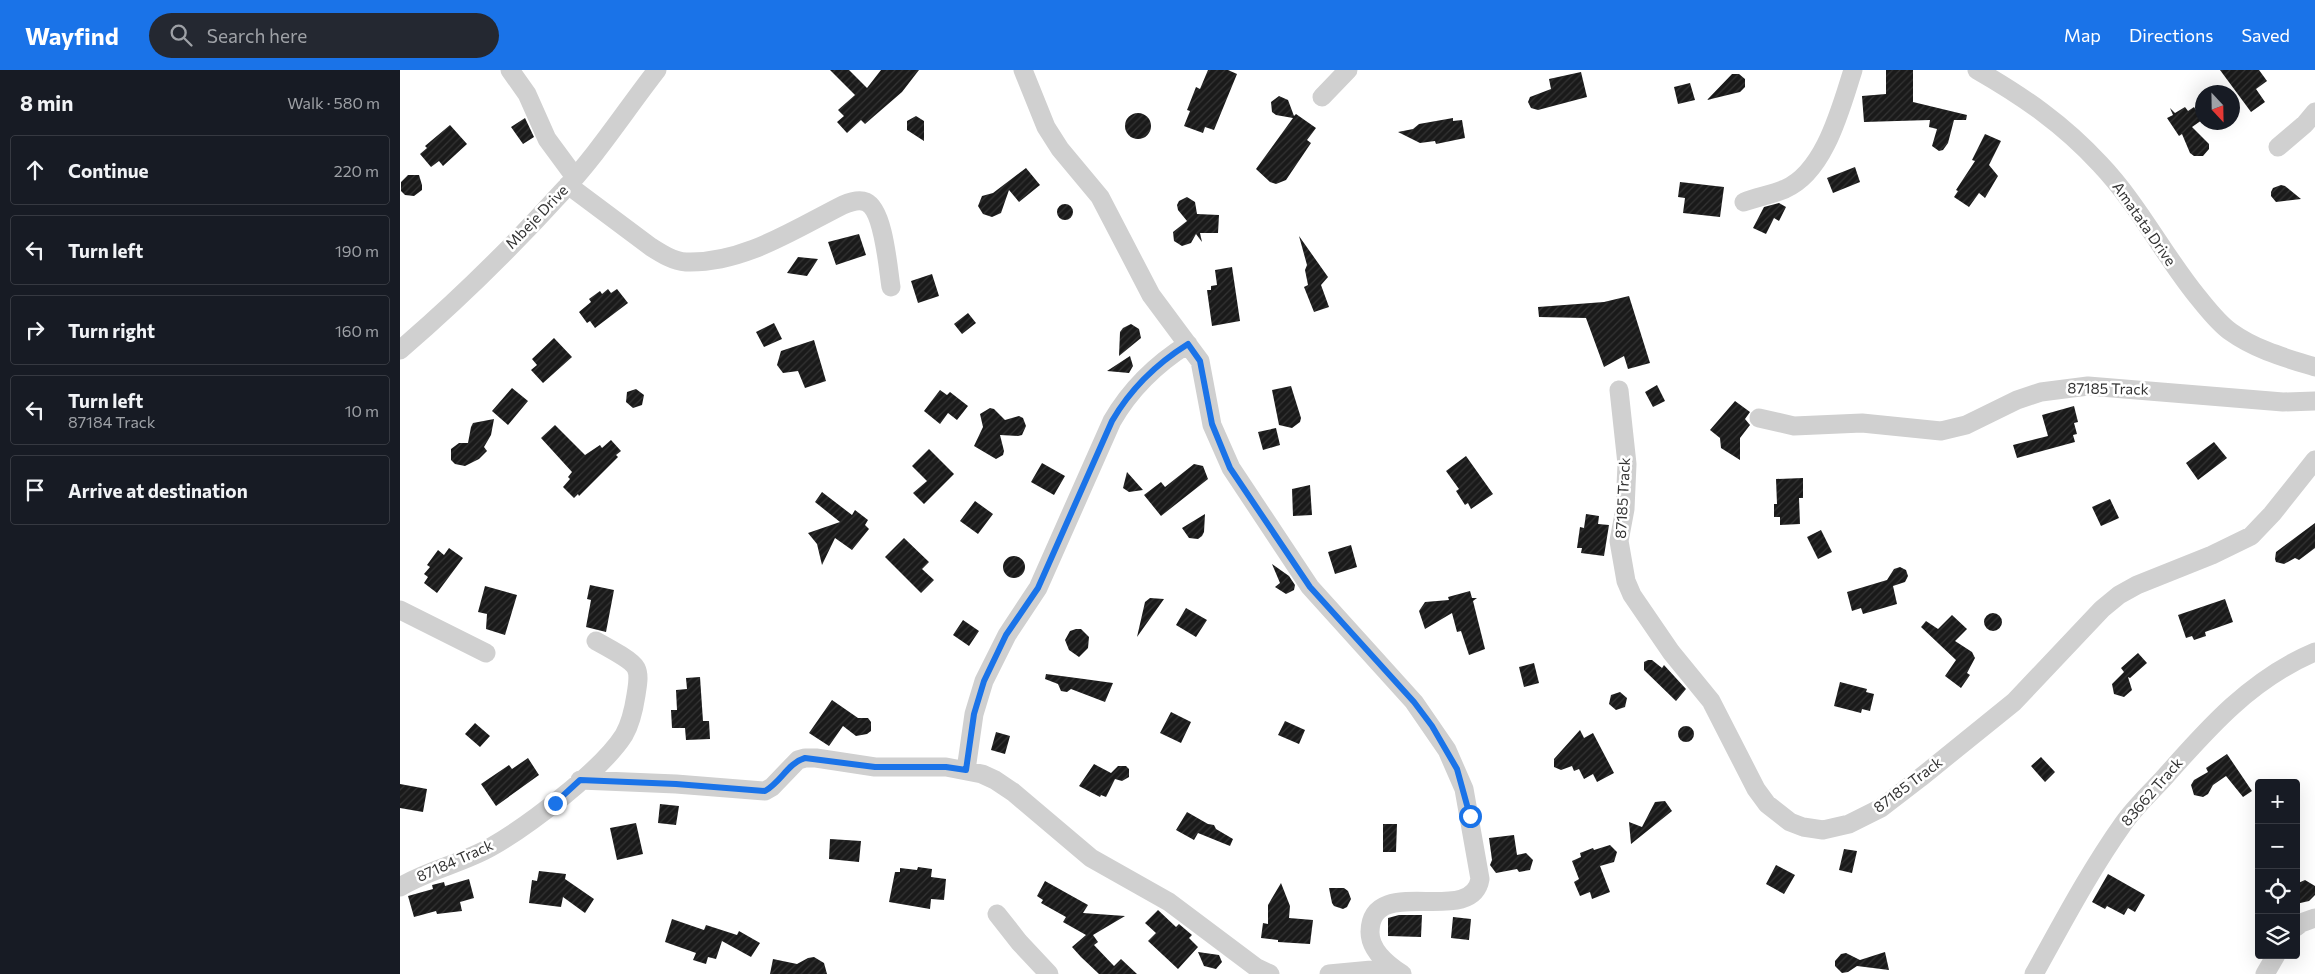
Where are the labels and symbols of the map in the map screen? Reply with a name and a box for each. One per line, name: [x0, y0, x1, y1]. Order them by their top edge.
north arrow: [2195, 85, 2240, 130]
street label: Amatata Drive: [2109, 178, 2180, 269]
street label: Mbeje Drive: [501, 181, 571, 252]
street label: 87185 Track: [2067, 378, 2149, 398]
street label: 87185 Track: [1611, 457, 1633, 539]
street label: 87185 Track: [1869, 752, 1945, 816]
street label: 83662 Track: [2117, 754, 2186, 829]
route end: [544, 792, 567, 815]
route start: [1459, 805, 1482, 828]
street label: 87184 Track: [413, 835, 496, 885]

